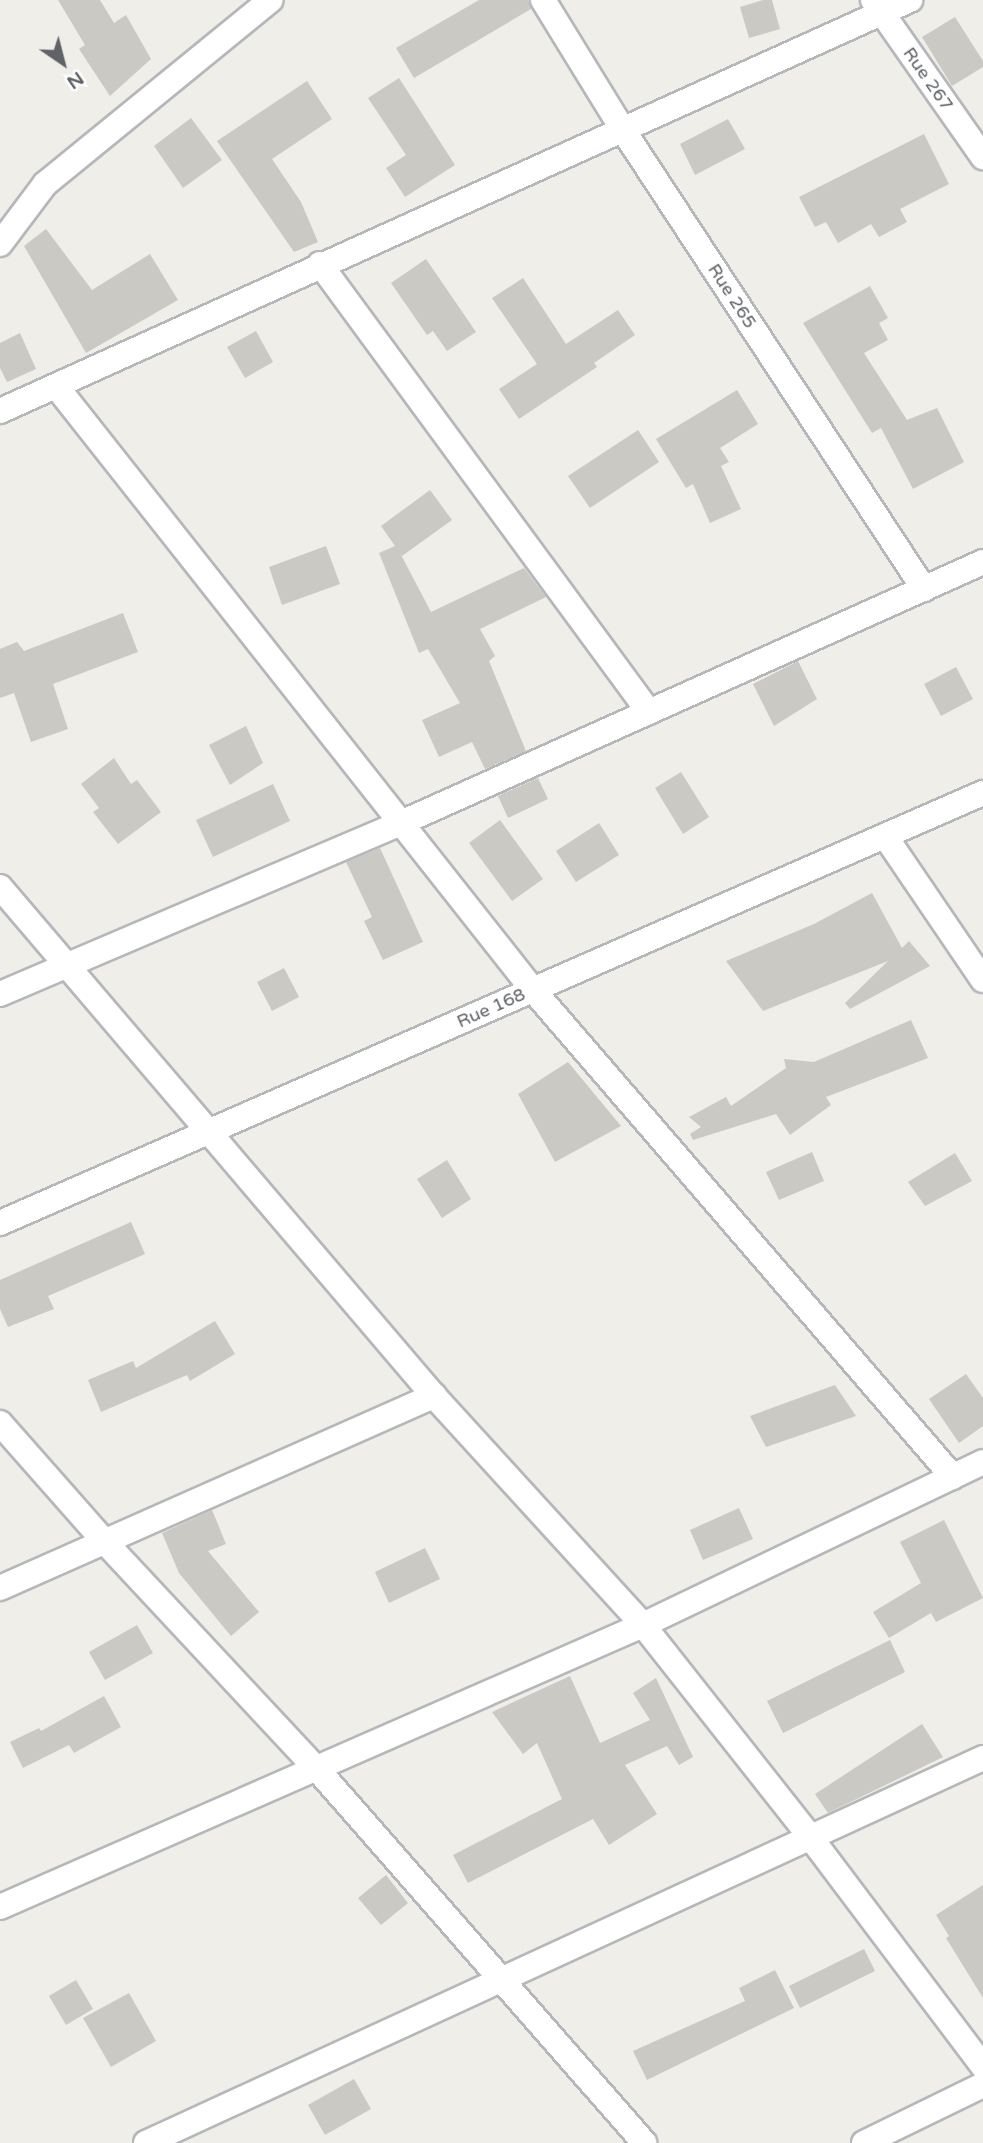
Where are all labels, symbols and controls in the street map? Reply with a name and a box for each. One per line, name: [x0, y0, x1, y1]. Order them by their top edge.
north arrow: [28, 28, 98, 98]
street label: Rue 267: [898, 43, 958, 115]
text: N: [62, 67, 88, 94]
street label: Rue 265: [703, 260, 761, 332]
street label: Rue 168: [453, 983, 529, 1033]

